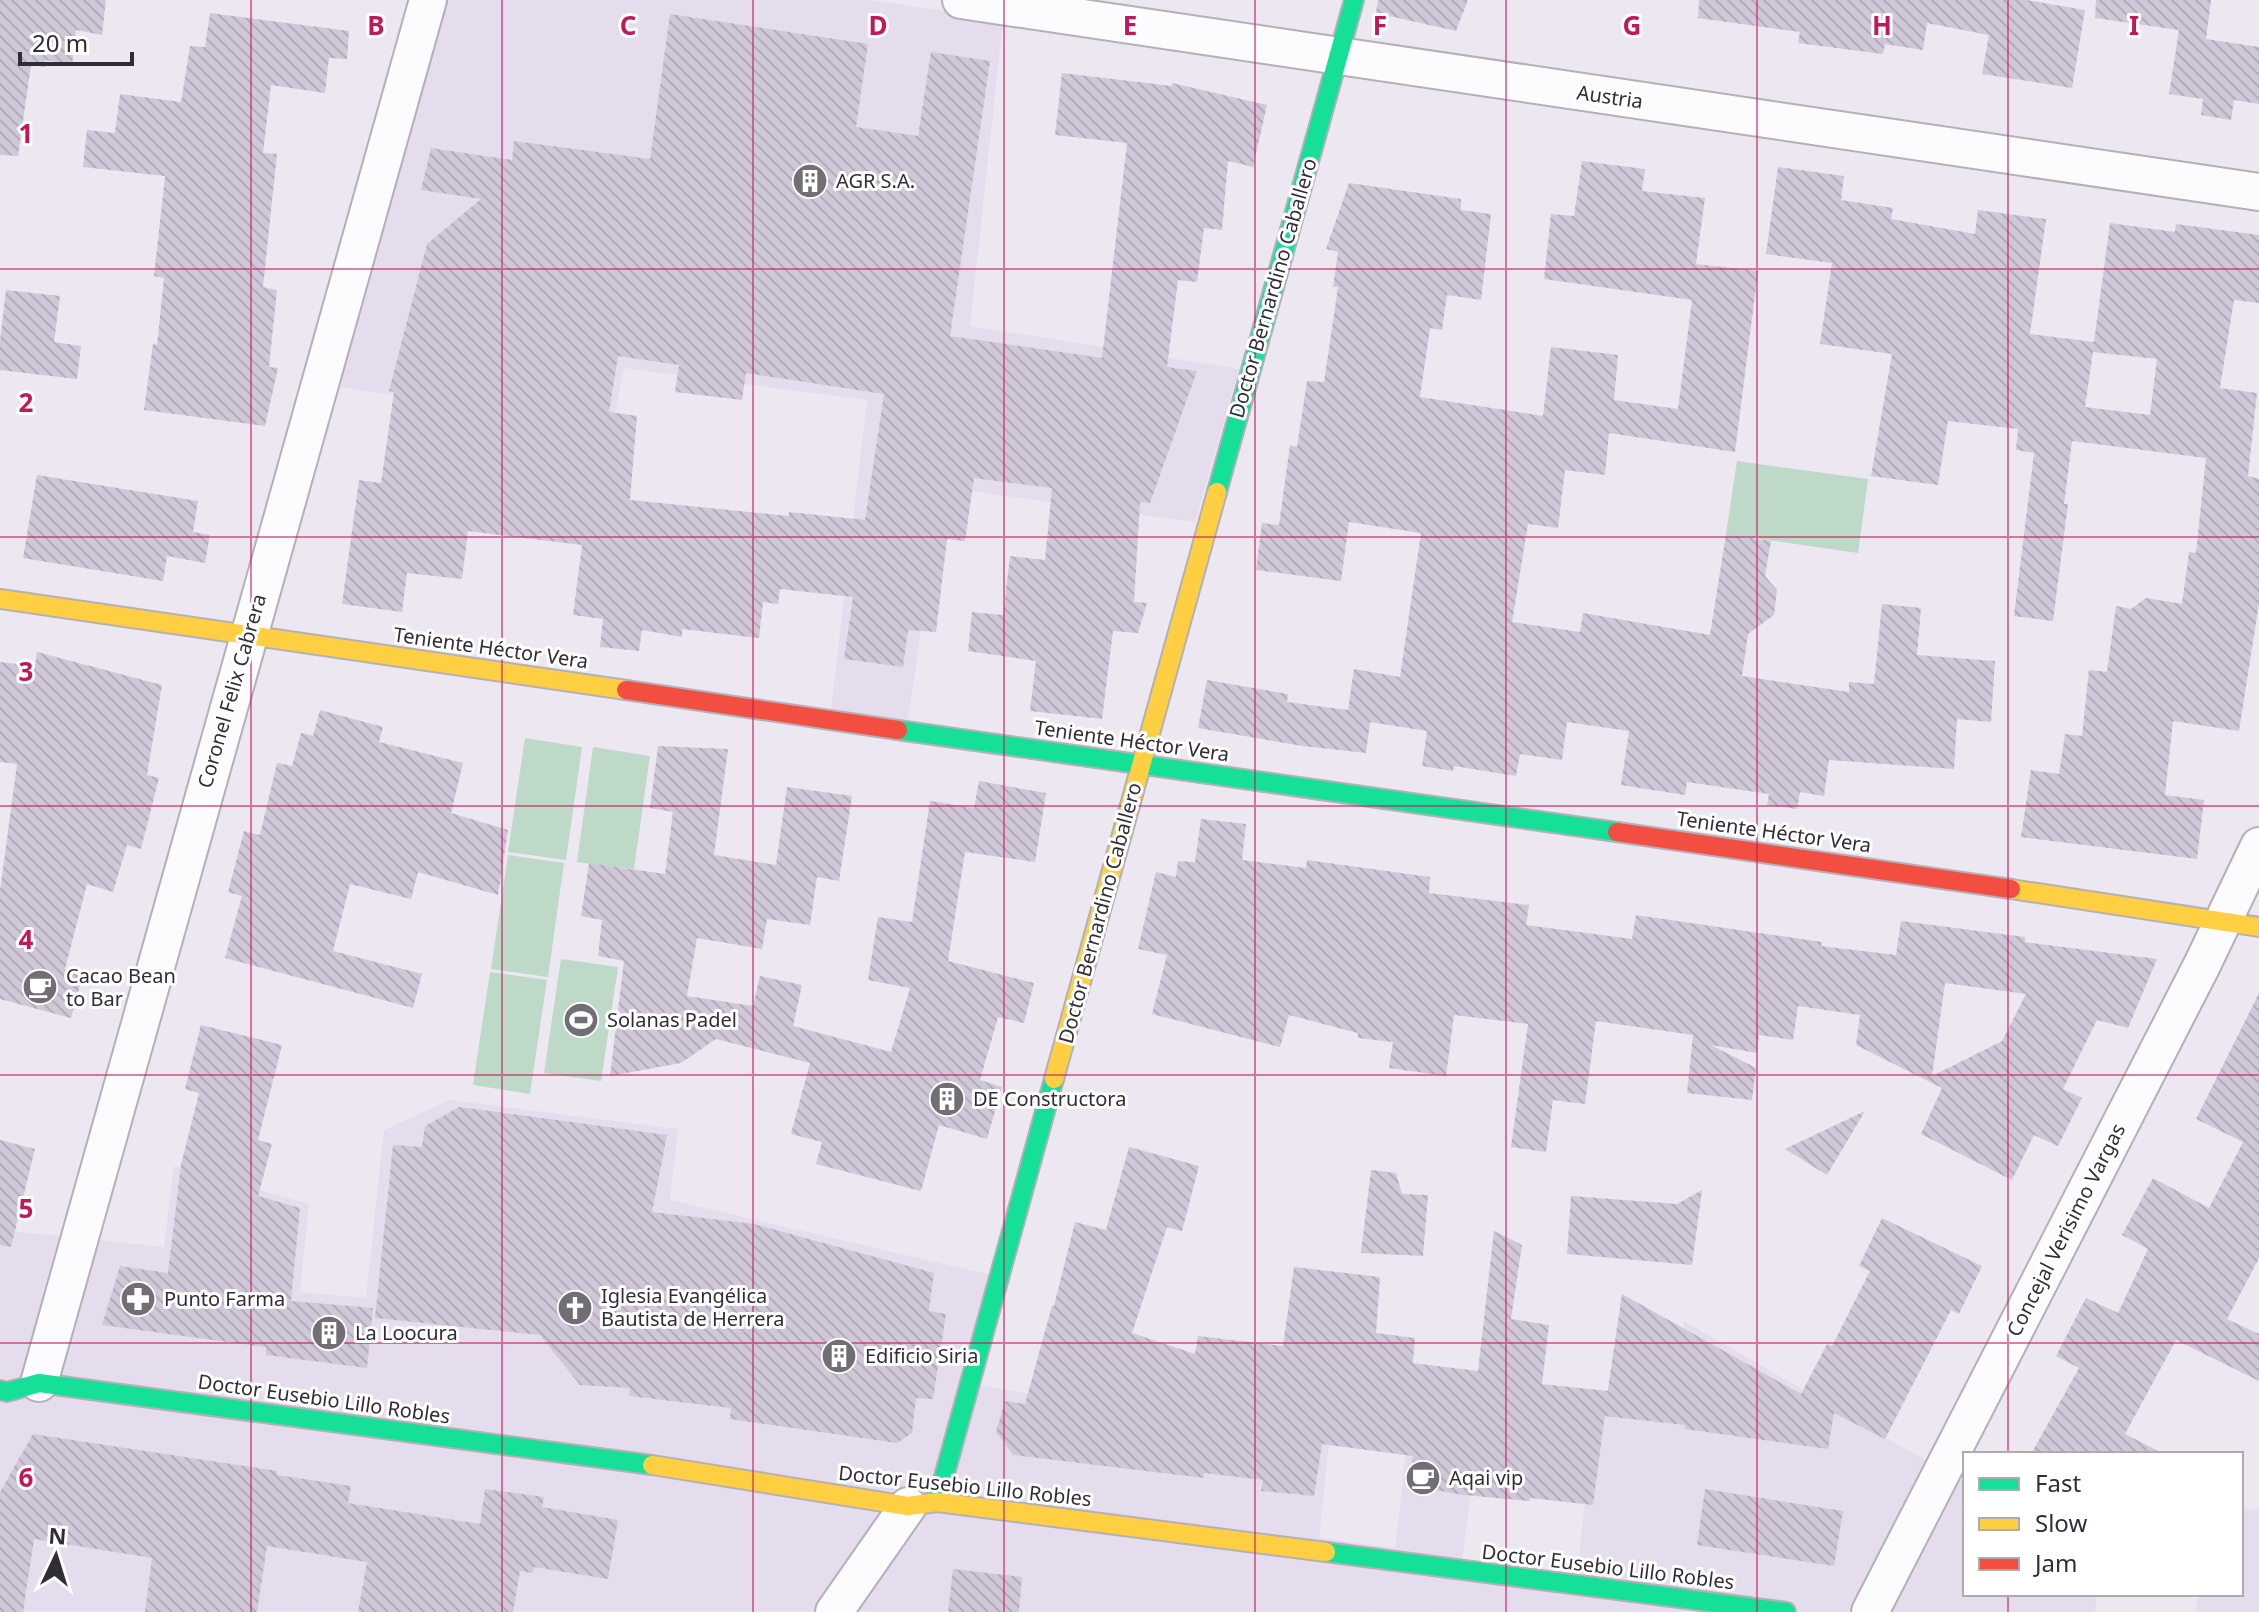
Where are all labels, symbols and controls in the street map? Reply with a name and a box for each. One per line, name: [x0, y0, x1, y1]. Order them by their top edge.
text: B: [367, 7, 385, 43]
text: C: [620, 7, 636, 43]
text: D: [868, 7, 888, 43]
text: E: [1123, 7, 1137, 43]
text: F: [1373, 7, 1387, 43]
text: G: [1623, 7, 1641, 43]
text: H: [1872, 7, 1892, 43]
text: I: [2129, 7, 2139, 43]
scale bar: [20, 16, 132, 66]
text: 20 m: [32, 26, 88, 59]
street label: Austria: [1575, 79, 1645, 115]
text: 1: [19, 115, 33, 151]
street label: Doctor Bernardino Caballero: [1222, 155, 1323, 421]
building icon: AGR S.A.: [791, 162, 829, 200]
place label: AGR S.A.: [836, 167, 915, 194]
text: 2: [19, 384, 34, 420]
street label: Coronel Felix Cabrera: [191, 591, 272, 791]
street label: Teniente Héctor Vera: [392, 620, 590, 675]
text: 3: [19, 653, 33, 689]
street label: Teniente Héctor Vera: [1033, 713, 1231, 768]
street label: Doctor Bernardino Caballero: [1052, 779, 1147, 1046]
street label: Teniente Héctor Vera: [1675, 804, 1873, 859]
text: 4: [19, 921, 34, 957]
place label: Cacao Bean to Bar: [66, 962, 176, 1012]
cafe icon: Cacao Bean to Bar: [21, 968, 59, 1006]
sports icon: Solanas Padel: [562, 1001, 600, 1039]
place label: Solanas Padel: [607, 1006, 737, 1033]
building icon: DE Constructora: [928, 1080, 966, 1118]
place label: DE Constructora: [973, 1085, 1126, 1112]
street label: Concejal Verisimo Vargas: [2000, 1119, 2131, 1341]
text: 5: [19, 1190, 33, 1226]
pharmacy icon: Punto Farma: [119, 1280, 157, 1318]
place label: Iglesia Evangélica Bautista de Herrera: [601, 1282, 785, 1332]
place label: Punto Farma: [164, 1285, 285, 1312]
church icon: Iglesia Evangélica Bautista de Herrera: [556, 1289, 594, 1327]
building icon: La Loocura: [310, 1314, 348, 1352]
place label: La Loocura: [355, 1319, 458, 1346]
building icon: Edificio Siria: [820, 1337, 858, 1375]
place label: Edificio Siria: [865, 1342, 978, 1369]
street label: Doctor Eusebio Lillo Robles: [196, 1367, 452, 1430]
legend: [1963, 1452, 2243, 1596]
text: 6: [19, 1459, 34, 1495]
street label: Doctor Eusebio Lillo Robles: [837, 1459, 1093, 1512]
cafe icon: Aqai vip: [1404, 1459, 1442, 1497]
place label: Aqai vip: [1449, 1464, 1523, 1491]
text: Fast: [2035, 1466, 2081, 1499]
text: Slow: [2035, 1506, 2087, 1539]
north arrow: [16, 1516, 96, 1596]
text: N: [47, 1519, 67, 1551]
street label: Doctor Eusebio Lillo Robles: [1480, 1538, 1736, 1595]
text: Jam: [2033, 1546, 2077, 1579]

